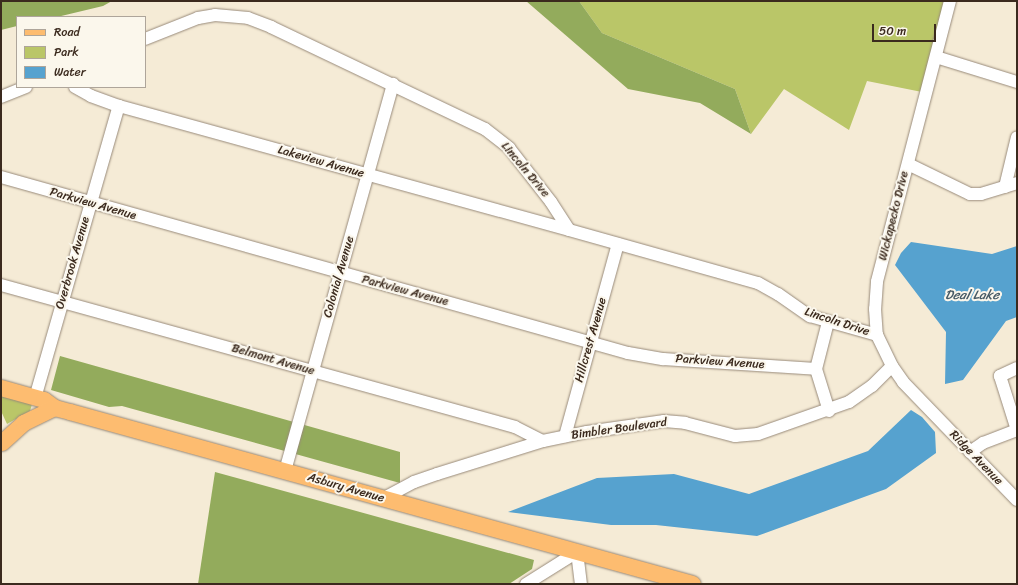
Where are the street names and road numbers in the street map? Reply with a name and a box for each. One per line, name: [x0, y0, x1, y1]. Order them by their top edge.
street label: Lincoln Drive: [498, 139, 552, 201]
street label: Lakeview Avenue: [276, 143, 366, 181]
street label: Wickapecko Drive: [876, 170, 912, 262]
street label: Parkview Avenue: [48, 185, 138, 223]
street label: Overbrook Avenue: [53, 215, 93, 311]
street label: Colonial Avenue: [321, 235, 357, 319]
street label: Parkview Avenue: [360, 273, 450, 309]
street label: Hillcrest Avenue: [572, 296, 610, 384]
street label: Lincoln Drive: [803, 305, 871, 339]
street label: Belmont Avenue: [230, 341, 316, 379]
street label: Parkview Avenue: [675, 352, 765, 372]
street label: Bimbler Boulevard: [570, 415, 668, 443]
street label: Ridge Avenue: [946, 428, 1006, 488]
street label: Asbury Avenue: [306, 470, 386, 506]

